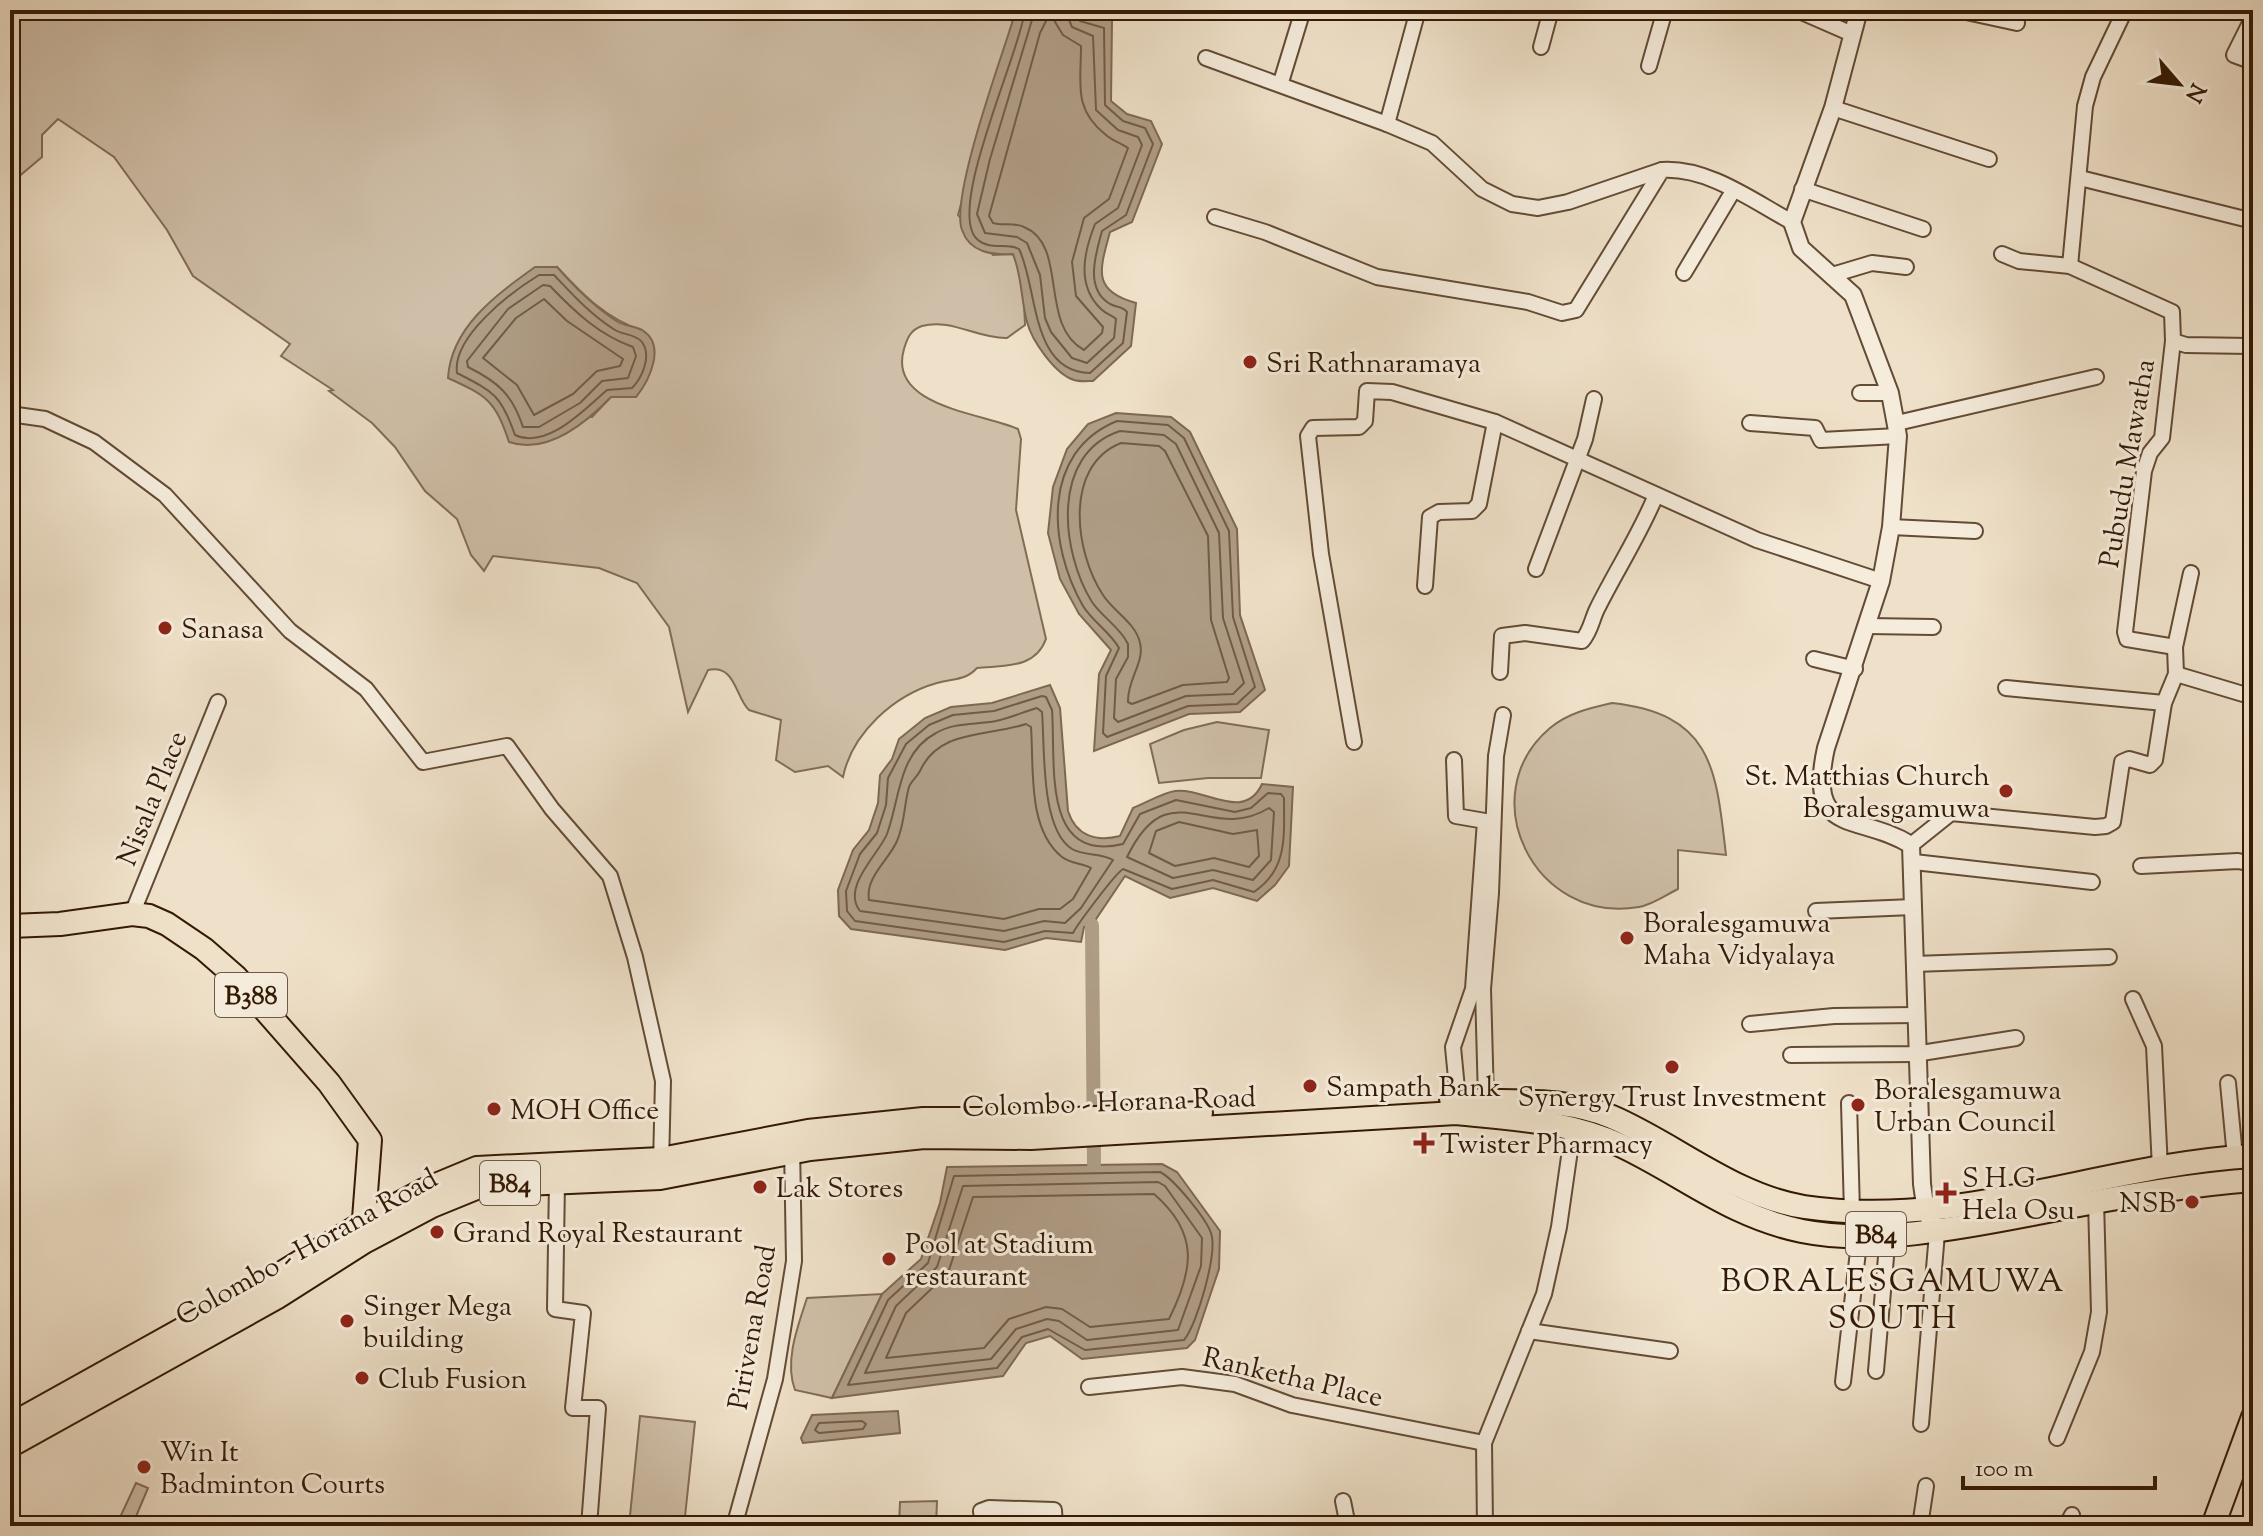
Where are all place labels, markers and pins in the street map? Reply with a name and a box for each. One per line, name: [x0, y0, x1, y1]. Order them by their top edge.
place label: Sri Rathnaramaya: [1266, 345, 1481, 385]
marker: Sri Rathnaramaya: [1241, 353, 1259, 371]
place label: Sanasa: [181, 611, 264, 651]
marker: Sanasa: [156, 619, 174, 637]
place label: St. Matthias Church Boralesgamuwa: [1745, 758, 1990, 830]
marker: St. Matthias Church Boralesgamuwa: [1997, 782, 2015, 800]
place label: Boralesgamuwa Maha Vidyalaya: [1643, 905, 1835, 977]
marker: Boralesgamuwa Maha Vidyalaya: [1618, 929, 1636, 947]
marker: Synergy Trust Investment: [1663, 1058, 1681, 1076]
place label: Sampath Bank: [1326, 1069, 1501, 1109]
place label: Boralesgamuwa Urban Council: [1874, 1072, 2061, 1144]
marker: Sampath Bank: [1301, 1077, 1319, 1095]
place label: Synergy Trust Investment: [1518, 1079, 1827, 1119]
place label: MOH Office: [510, 1092, 659, 1132]
marker: Boralesgamuwa Urban Council: [1849, 1096, 1867, 1114]
marker: MOH Office: [485, 1100, 503, 1118]
place label: Twister Pharmacy: [1440, 1126, 1653, 1166]
marker: Twister Pharmacy: [1415, 1134, 1433, 1152]
place label: S H G Hela Osu: [1962, 1160, 2075, 1232]
place label: Lak Stores: [776, 1170, 903, 1210]
marker: Lak Stores: [751, 1178, 769, 1196]
marker: S H G Hela Osu: [1937, 1184, 1955, 1202]
place label: NSB: [2119, 1185, 2176, 1225]
marker: NSB: [2183, 1193, 2201, 1211]
place label: Grand Royal Restaurant: [453, 1215, 743, 1255]
marker: Grand Royal Restaurant: [428, 1223, 446, 1241]
place label: Pool at Stadium restaurant: [905, 1226, 1094, 1298]
marker: Pool at Stadium restaurant: [880, 1250, 898, 1268]
place label: Singer Mega building: [363, 1288, 512, 1360]
marker: Singer Mega building: [338, 1312, 356, 1330]
place label: Club Fusion: [378, 1361, 527, 1401]
marker: Club Fusion: [353, 1369, 371, 1387]
place label: Win It Badminton Courts: [160, 1434, 385, 1506]
marker: Win It Badminton Courts: [135, 1458, 153, 1476]

